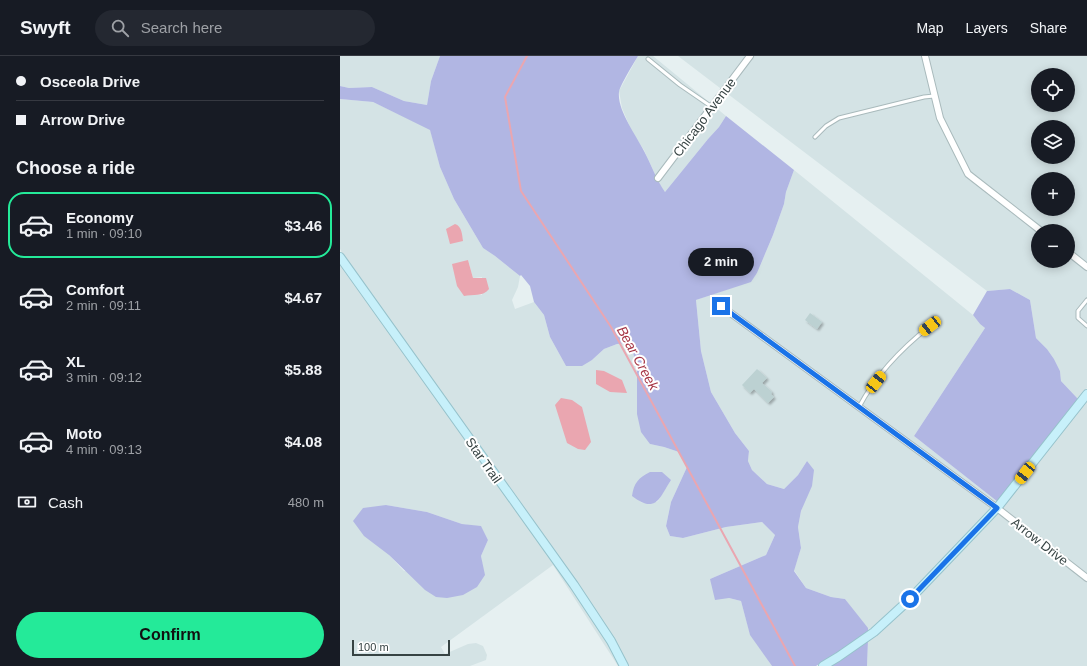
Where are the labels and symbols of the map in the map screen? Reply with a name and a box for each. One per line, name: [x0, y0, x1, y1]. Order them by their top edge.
street label: Chicago Avenue: [670, 75, 739, 160]
callout: 2 min: [688, 248, 754, 276]
route end: [712, 297, 730, 315]
car: [917, 314, 943, 338]
water label: Bear Creek: [614, 323, 663, 394]
car: [864, 369, 888, 395]
street label: Star Trail: [463, 435, 505, 486]
car: [1013, 460, 1037, 486]
street label: Arrow Drive: [1008, 515, 1071, 568]
route start: [901, 590, 919, 608]
scale bar: [352, 638, 450, 657]

